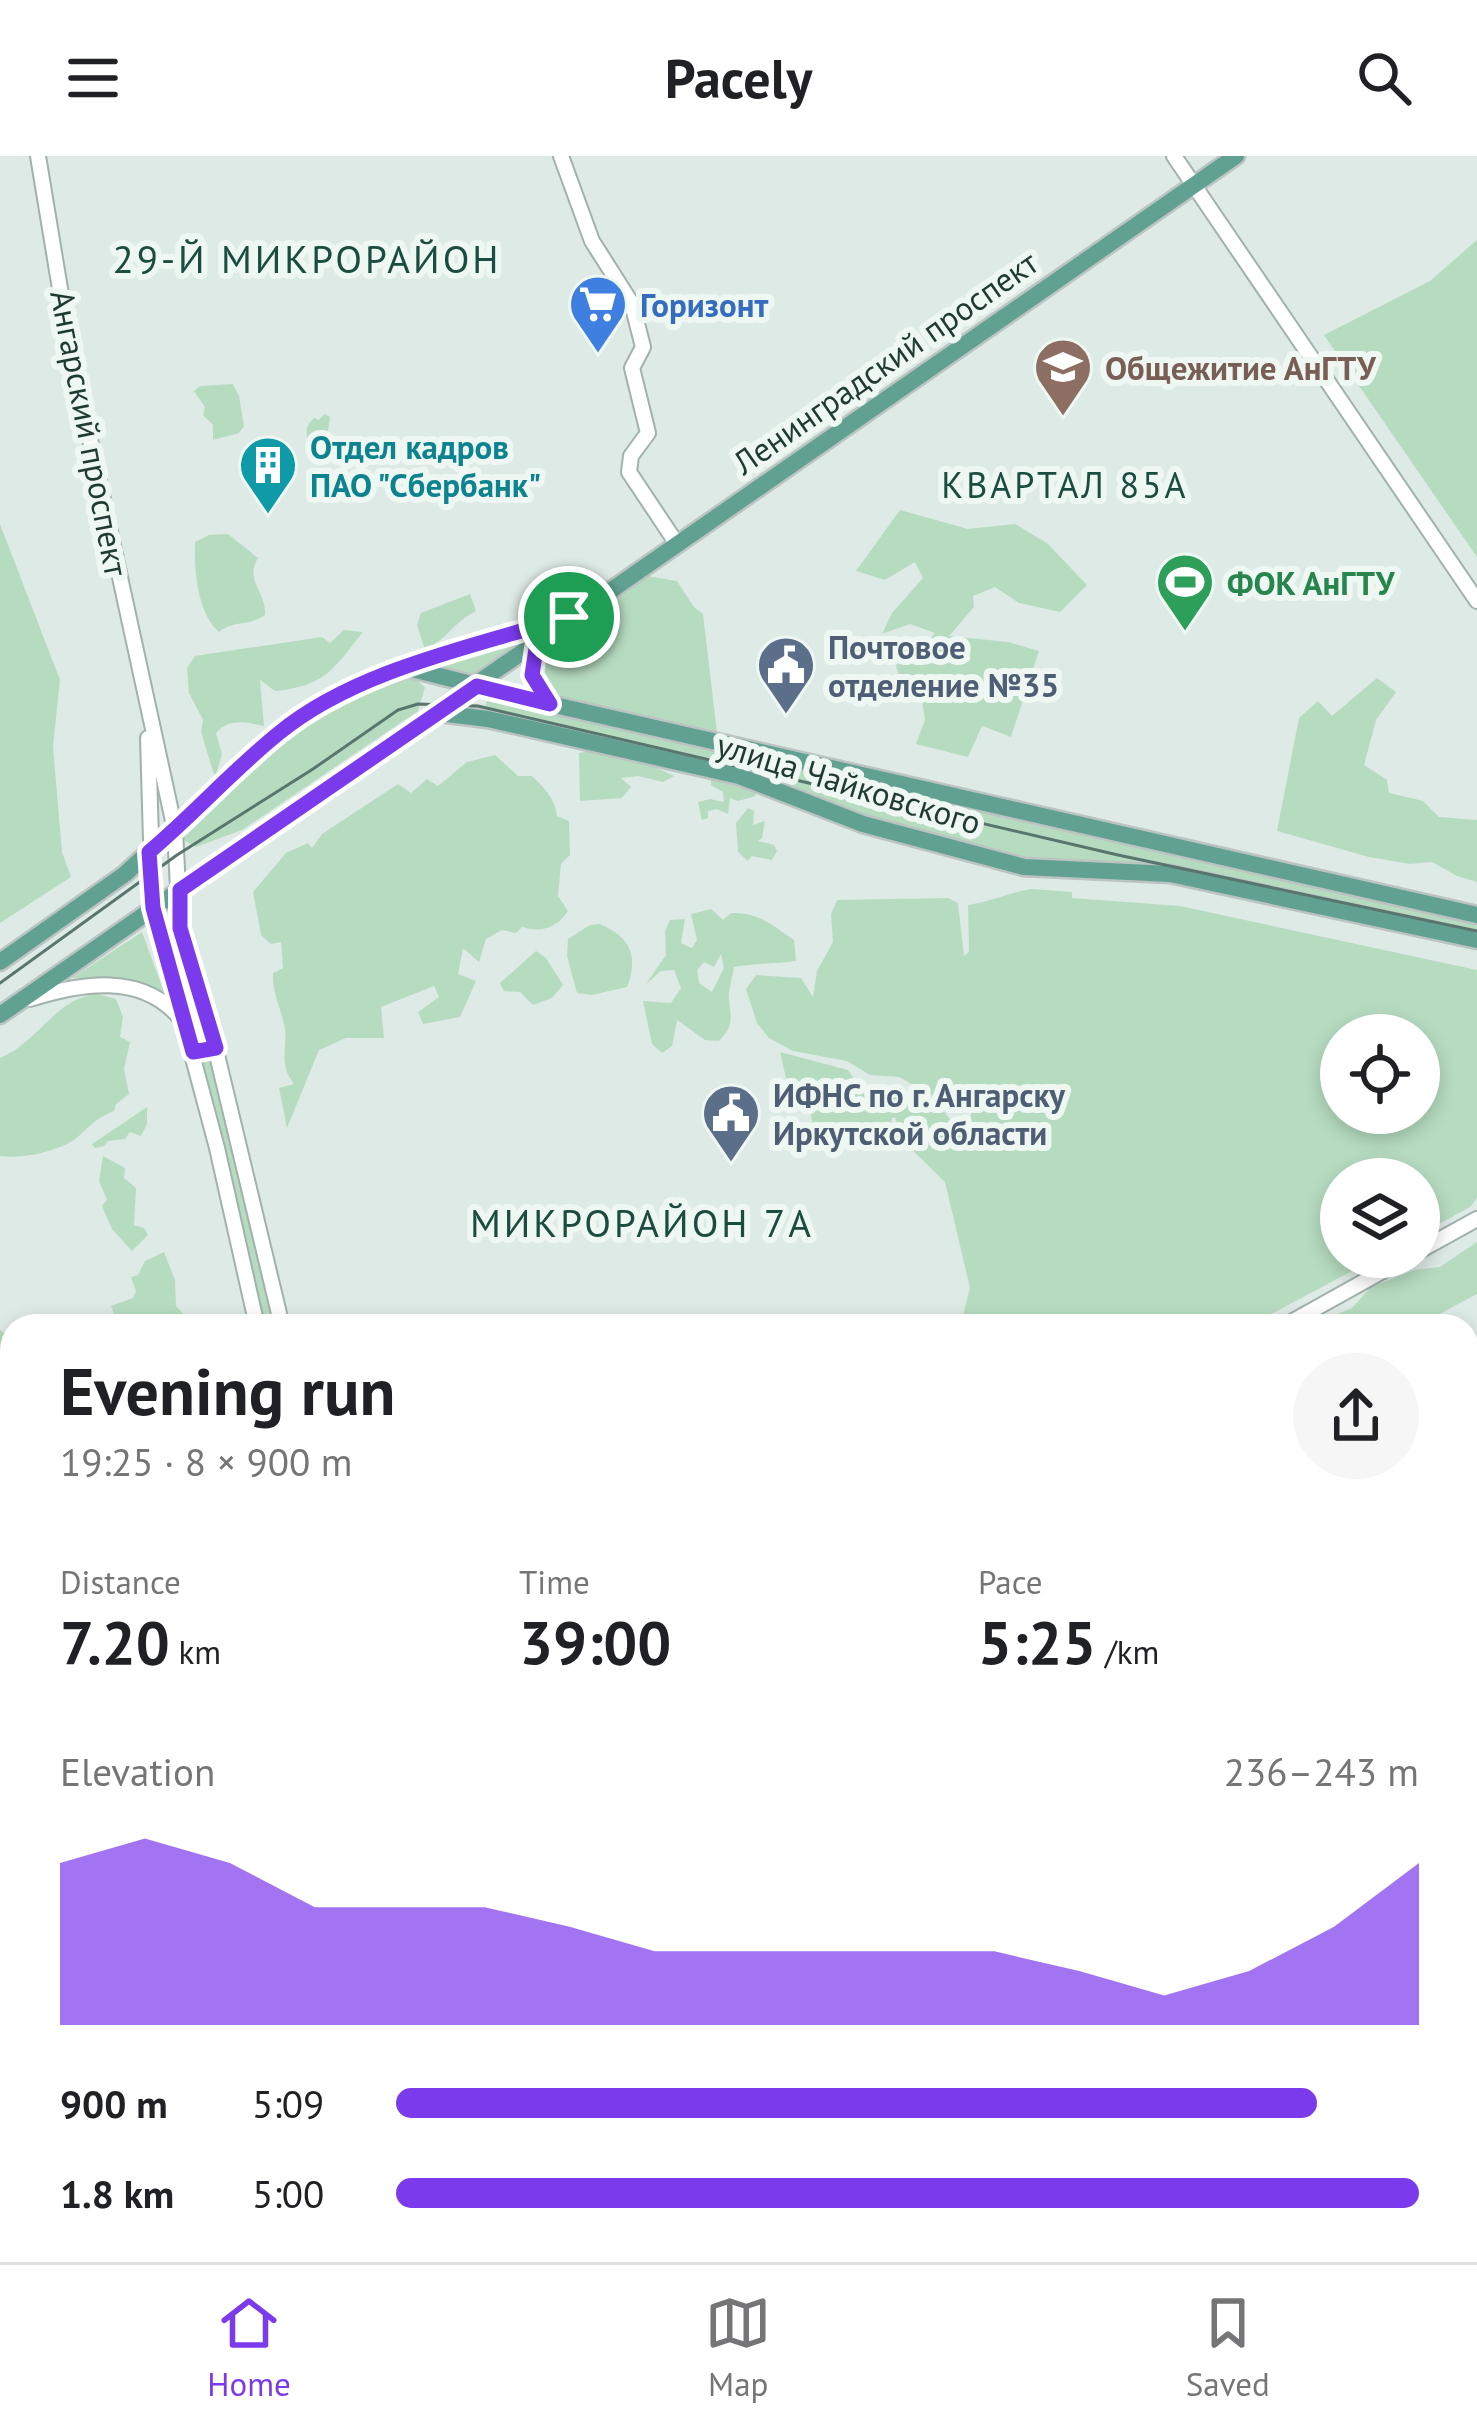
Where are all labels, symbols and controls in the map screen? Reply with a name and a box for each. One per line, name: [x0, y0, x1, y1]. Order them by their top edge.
text: Pacely: [665, 43, 812, 113]
icon: menu: [60, 45, 126, 111]
icon: search: [1351, 45, 1417, 111]
district label: 29-Й МИКРОРАЙОН: [112, 233, 502, 284]
street label: Ленинградский проспект: [724, 240, 1046, 484]
supermarket icon: Горизонт: [567, 273, 629, 355]
place label: Горизонт: [640, 283, 768, 326]
street label: Ангарский проспект: [41, 286, 139, 580]
school or university icon: Общежитие АнГТУ: [1032, 336, 1094, 418]
place label: Общежитие АнГТУ: [1105, 346, 1377, 389]
place label: Отдел кадров ПАО "Сбербанк": [310, 425, 541, 506]
building icon: Отдел кадров ПАО "Сбербанк": [237, 434, 299, 516]
district label: КВАРТАЛ 85А: [941, 461, 1189, 508]
sports icon: ФОК АнГТУ: [1154, 551, 1216, 633]
place label: ФОК АнГТУ: [1227, 561, 1396, 604]
pin: [518, 566, 620, 668]
icon: arrive: [536, 584, 602, 650]
place label: Почтовое отделение №35: [828, 625, 1059, 706]
public building icon: Почтовое отделение №35: [755, 634, 817, 716]
street label: улица Чайковского: [712, 722, 986, 844]
map controls: [1320, 1014, 1440, 1278]
button: locate: [1320, 1014, 1440, 1134]
place label: ИФНС по г. Ангарску Иркутской области: [773, 1073, 1066, 1154]
public building icon: ИФНС по г. Ангарску Иркутской области: [700, 1082, 762, 1164]
button: layers: [1320, 1158, 1440, 1278]
district label: МИКРОРАЙОН 7А: [470, 1197, 814, 1248]
text: Evening run: [60, 1348, 395, 1433]
button: share: [1293, 1353, 1419, 1479]
text: 19:25 · 8 × 900 m: [60, 1436, 352, 1487]
text: Distance: [60, 1560, 181, 1603]
text: Time: [519, 1560, 590, 1603]
text: Pace: [978, 1560, 1043, 1603]
text: 7.20: [60, 1603, 170, 1681]
text: 39:00: [519, 1603, 671, 1681]
text: 5:25: [978, 1603, 1096, 1681]
text: km: [170, 1630, 221, 1673]
text: /km: [1096, 1630, 1159, 1673]
text: Elevation: [60, 1746, 215, 1797]
text: 236–243 m: [1224, 1746, 1419, 1797]
text: 900 m: [60, 2078, 168, 2129]
text: 5:09: [252, 2078, 324, 2129]
text: 1.8 km: [60, 2168, 174, 2219]
text: 5:00: [252, 2168, 324, 2219]
tab: Home: [207, 2290, 291, 2405]
tab: Map: [705, 2290, 771, 2405]
tab: Saved: [1186, 2290, 1270, 2405]

